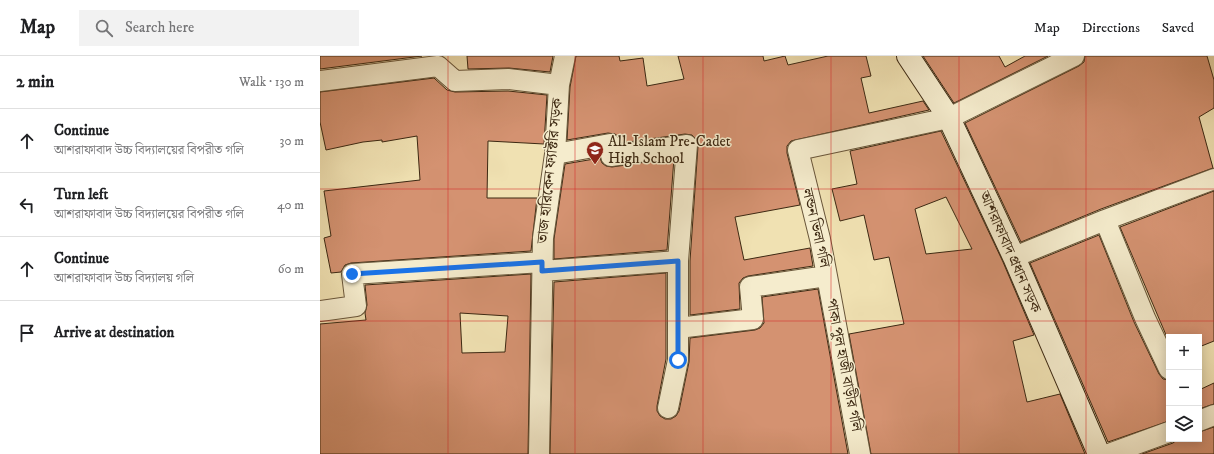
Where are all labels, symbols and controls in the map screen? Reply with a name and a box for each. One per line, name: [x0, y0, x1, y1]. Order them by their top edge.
search box: [79, 10, 359, 46]
text: Map: [20, 16, 55, 39]
icon: search: [93, 17, 115, 39]
text: Search here: [125, 18, 194, 37]
text: Map: [1034, 19, 1060, 37]
text: Directions: [1082, 19, 1140, 37]
text: Saved: [1162, 19, 1194, 37]
text: 2 min: [16, 71, 54, 93]
text: Walk · 130 m: [239, 74, 304, 90]
street label: তাজ হারিকেন ফ্যাক্টরি সড়ক: [533, 97, 567, 246]
text: Continue: [54, 121, 109, 140]
icon: ahead: [16, 130, 38, 152]
place label: All-Islam Pre-Cadet High School: [608, 132, 731, 168]
text: 30 m: [280, 133, 304, 149]
school or university icon: All-Islam Pre-Cadet High School: [585, 140, 605, 165]
text: আশরাফাবাদ উচ্চ বিদ্যালয়ের বিপরীত গলি: [54, 142, 244, 158]
text: Turn left: [54, 185, 108, 204]
street label: লন্ডন ভিলা গলি: [797, 186, 834, 270]
street label: আশরাফাবাদ প্রধান সড়ক: [974, 187, 1045, 316]
icon: left: [16, 194, 38, 216]
text: 40 m: [277, 197, 304, 213]
text: আশরাফাবাদ উচ্চ বিদ্যালয়ের বিপরীত গলি: [54, 206, 244, 222]
text: Continue: [54, 249, 109, 268]
icon: ahead: [16, 258, 38, 280]
text: 60 m: [278, 261, 304, 277]
route end: [343, 265, 361, 283]
text: আশরাফাবাদ উচ্চ বিদ্যালয় গলি: [54, 270, 194, 286]
street label: পাকা পুল হাজী বাড়ীর গলি: [822, 297, 866, 434]
icon: arrive: [16, 322, 38, 344]
text: Arrive at destination: [54, 323, 174, 342]
map controls: [1166, 334, 1202, 442]
button: +: [1166, 334, 1202, 370]
route start: [669, 351, 687, 369]
button: −: [1166, 370, 1202, 406]
button: layers: [1166, 406, 1202, 442]

